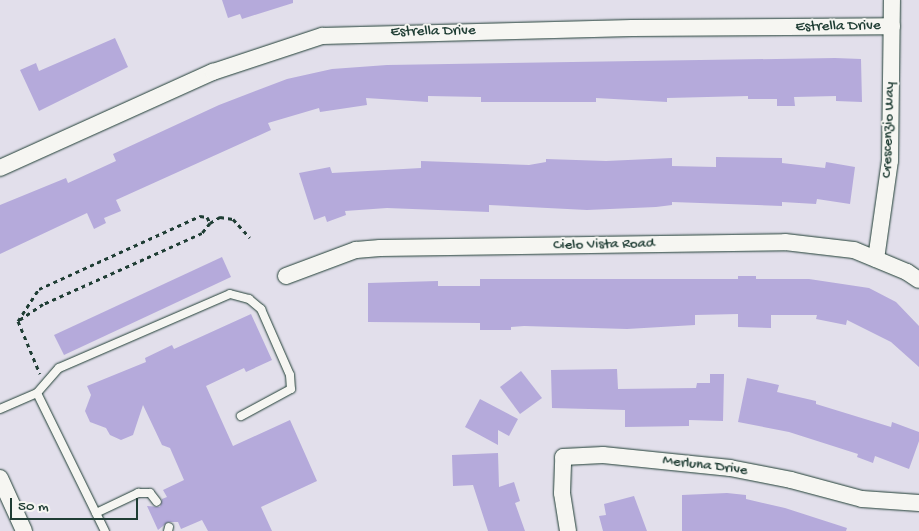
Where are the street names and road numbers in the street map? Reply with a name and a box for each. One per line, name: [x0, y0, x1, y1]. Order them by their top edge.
street label: Estrella Drive: [795, 17, 881, 37]
street label: Estrella Drive: [390, 22, 476, 42]
street label: Crescenzio Way: [878, 82, 900, 178]
street label: Cielo Vista Road: [553, 235, 655, 255]
street label: Merluna Drive: [661, 452, 749, 480]

